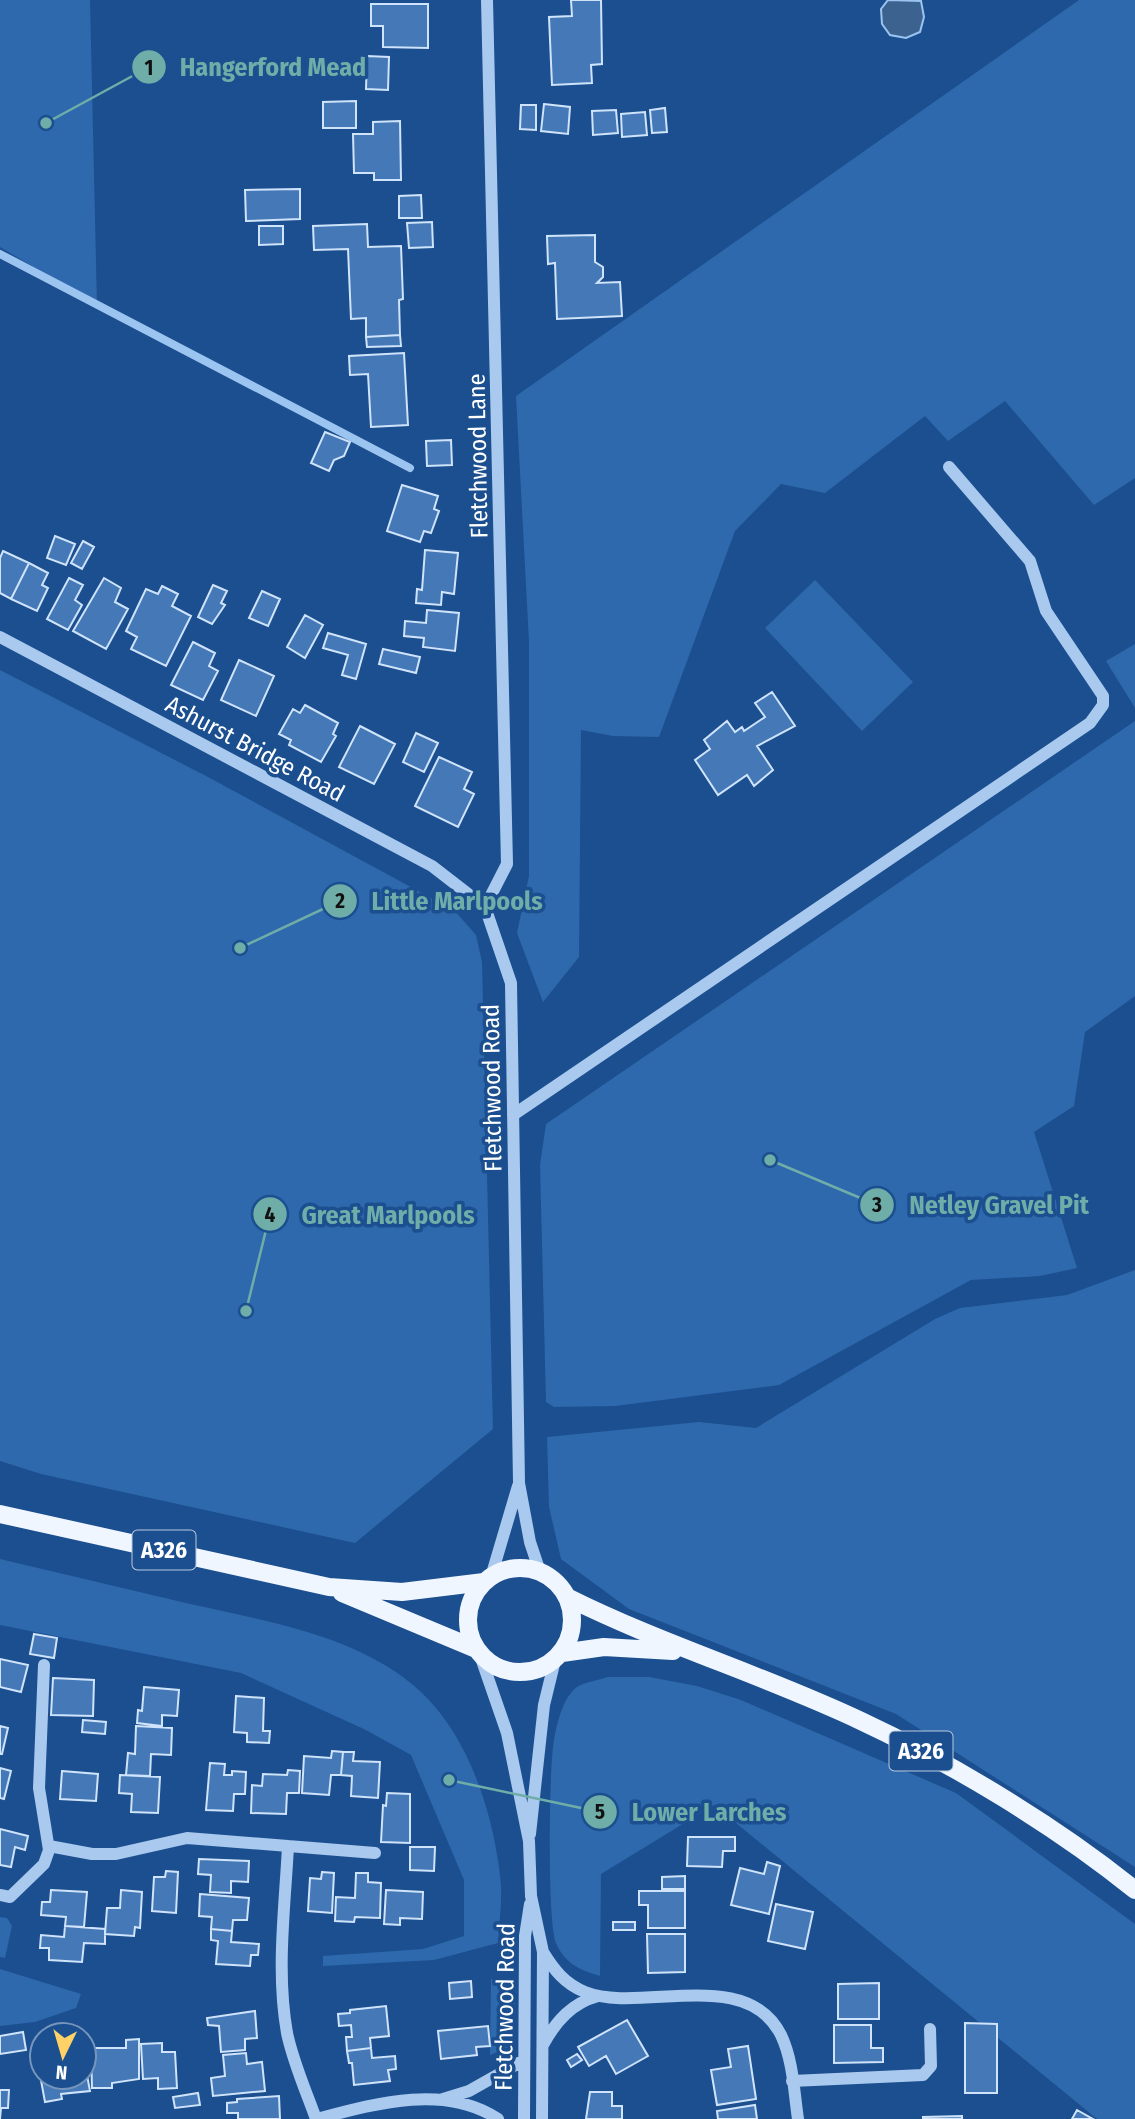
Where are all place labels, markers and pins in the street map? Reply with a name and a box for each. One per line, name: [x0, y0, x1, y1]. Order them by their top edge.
callout: Hangerford Mead: [131, 44, 381, 91]
callout: Little Marlpools: [323, 878, 557, 925]
callout: Netley Gravel Pit: [860, 1181, 1103, 1228]
callout: Great Marlpools: [252, 1191, 488, 1238]
callout: Lower Larches: [583, 1788, 801, 1835]

